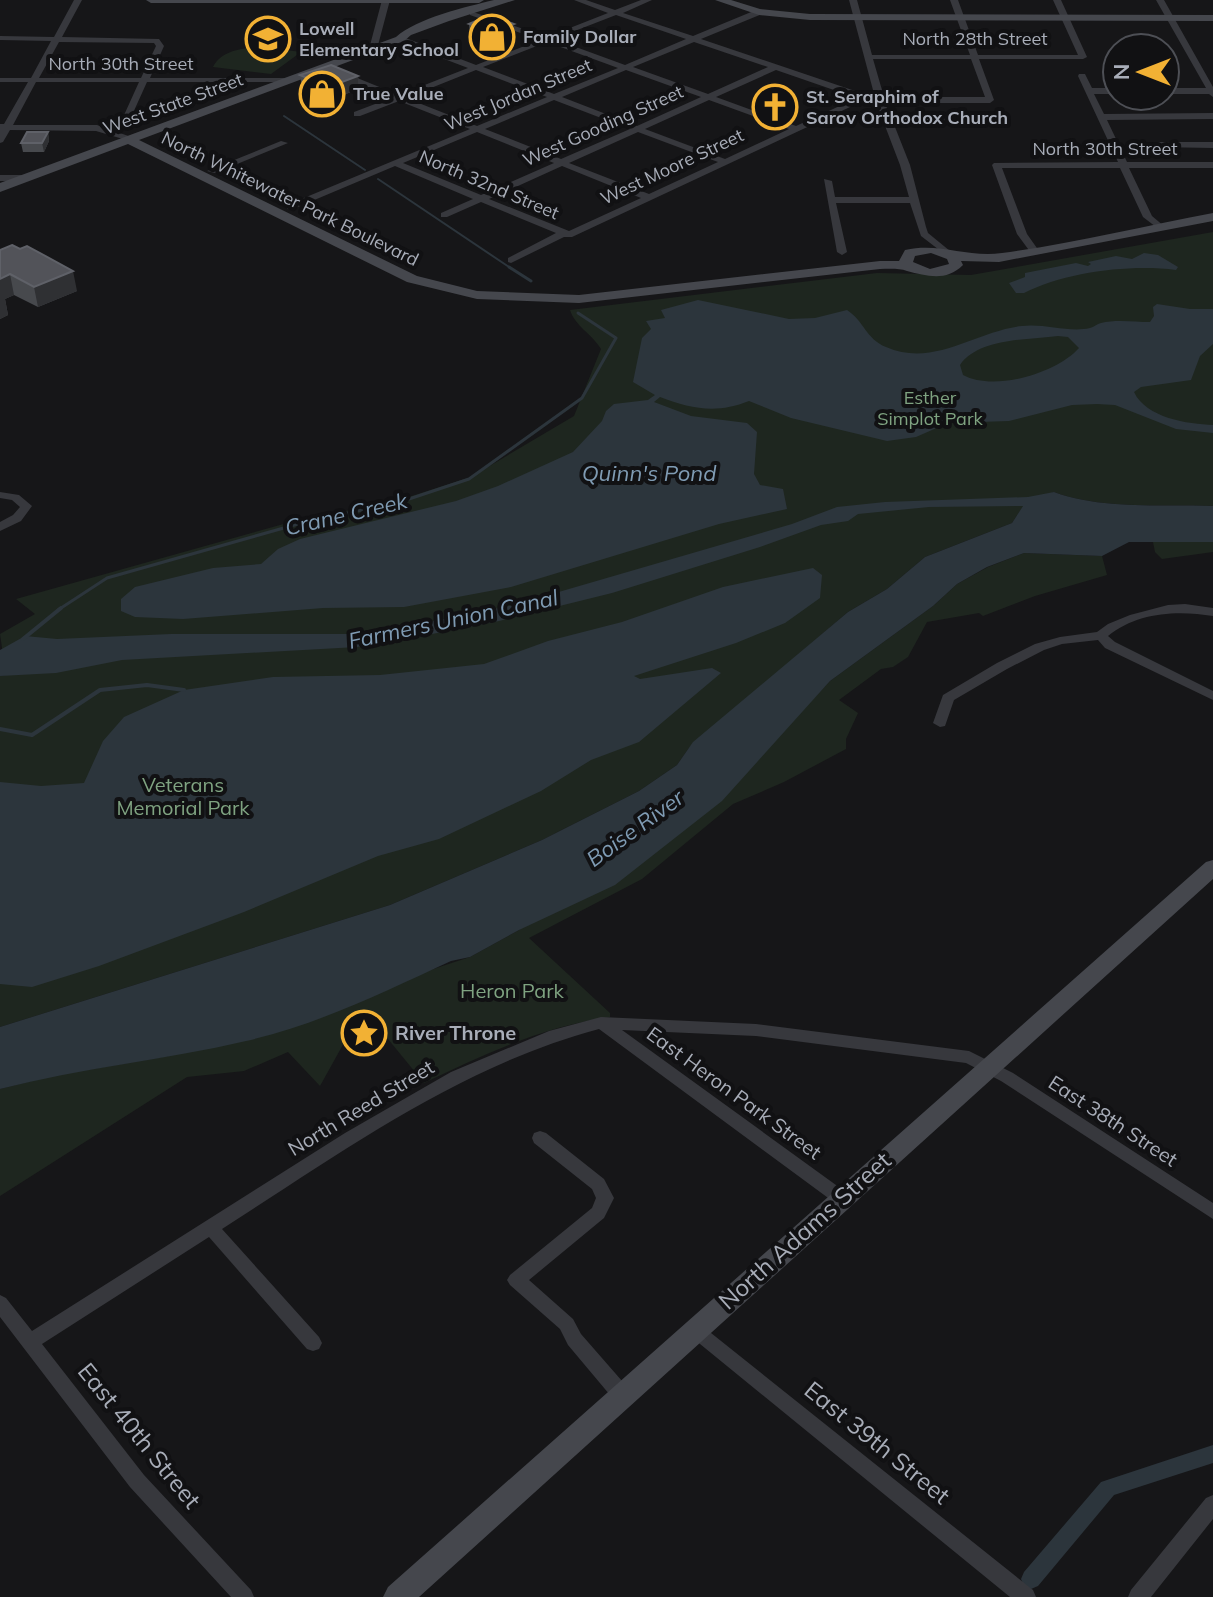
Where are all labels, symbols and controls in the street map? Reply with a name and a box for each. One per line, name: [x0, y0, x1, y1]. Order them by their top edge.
shop icon: Family Dollar: [468, 13, 516, 61]
school or university icon: Lowell Elementary School: [244, 15, 292, 63]
place label: Lowell Elementary School: [299, 17, 459, 61]
place label: Family Dollar: [523, 25, 637, 48]
street label: North 28th Street: [902, 27, 1048, 50]
north arrow: [1101, 32, 1181, 112]
street label: North 30th Street: [48, 52, 194, 75]
street label: West Jordan Street: [441, 53, 595, 136]
text: N: [1107, 64, 1135, 80]
street label: West State Street: [100, 68, 246, 140]
shop icon: True Value: [298, 70, 346, 118]
street label: West Gooding Street: [519, 80, 687, 171]
place label: True Value: [353, 82, 444, 105]
church icon: St. Seraphim of Sarov Orthodox Church: [751, 83, 799, 131]
place label: St. Seraphim of Sarov Orthodox Church: [806, 85, 1008, 129]
street label: West Moore Street: [597, 123, 747, 210]
street label: North Whitewater Park Boulevard: [158, 126, 423, 271]
street label: North 30th Street: [1032, 137, 1178, 160]
street label: North 32nd Street: [416, 145, 563, 224]
park label: Esther Simplot Park: [877, 386, 983, 430]
water label: Quinn's Pond: [582, 459, 717, 487]
water label: Crane Creek: [282, 486, 411, 542]
water label: Farmers Union Canal: [346, 583, 561, 655]
park label: Veterans Memorial Park: [116, 772, 250, 820]
water label: Boise River: [581, 783, 690, 873]
park label: Heron Park: [460, 978, 565, 1003]
place icon: River Throne: [340, 1009, 388, 1057]
place label: River Throne: [395, 1020, 516, 1045]
street label: East Heron Park Street: [642, 1021, 827, 1164]
street label: North Reed Street: [283, 1054, 438, 1161]
street label: East 38th Street: [1044, 1070, 1183, 1172]
street label: North Adams Street: [712, 1145, 897, 1316]
street label: East 40th Street: [72, 1356, 208, 1514]
street label: East 39th Street: [799, 1374, 957, 1510]

